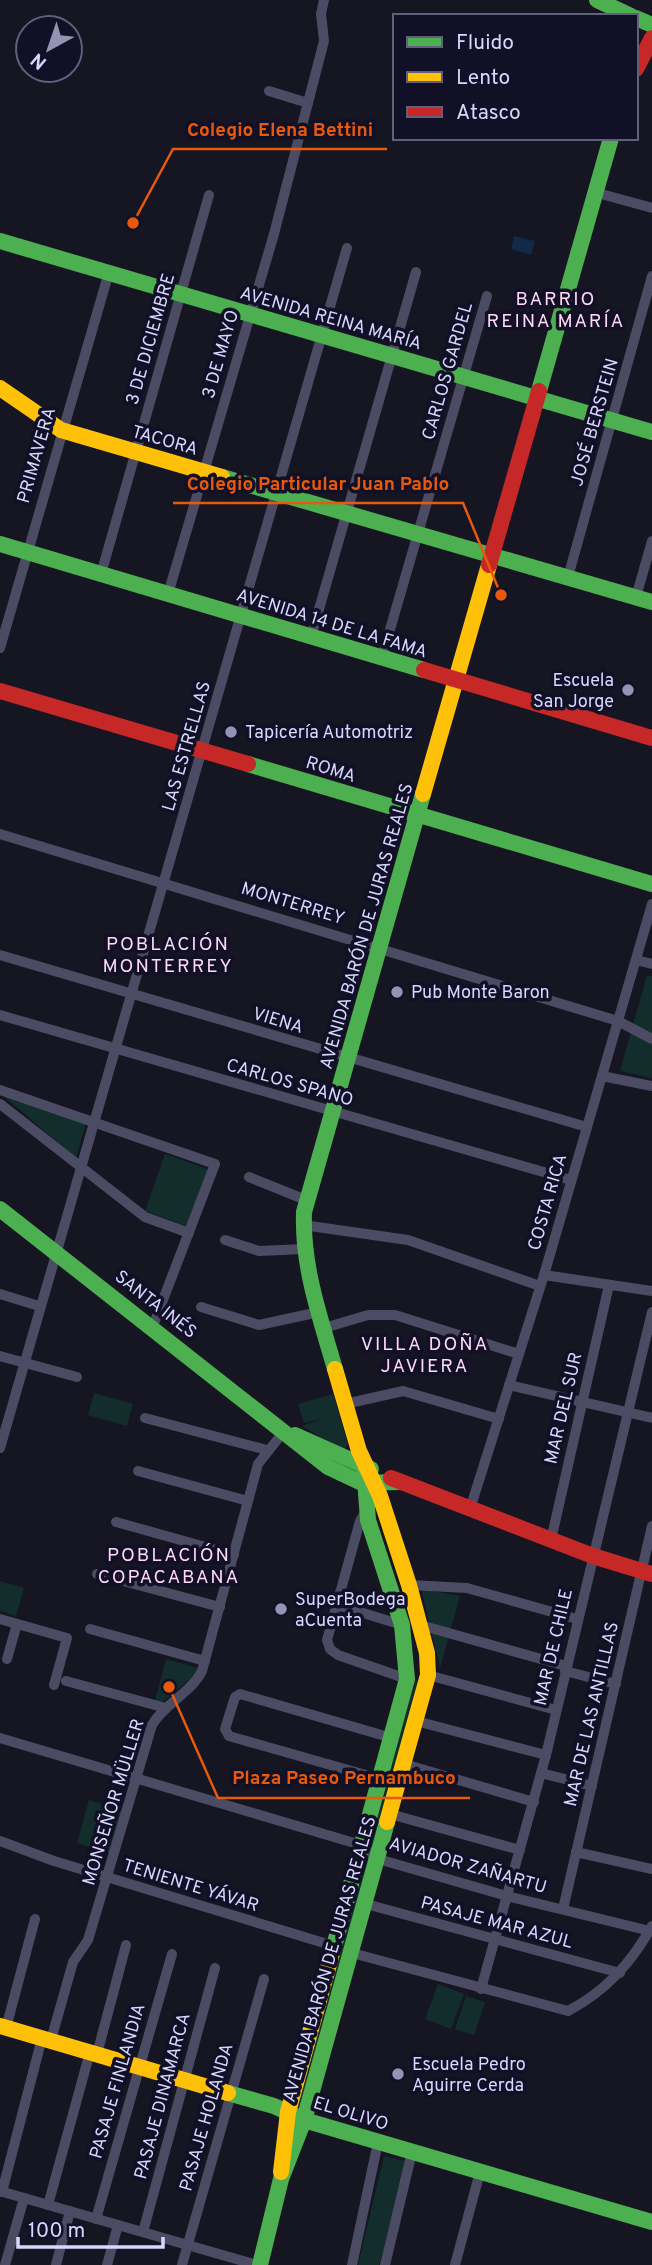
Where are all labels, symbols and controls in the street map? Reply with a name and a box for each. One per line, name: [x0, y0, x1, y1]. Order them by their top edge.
north arrow: [14, 14, 84, 84]
legend: [393, 14, 638, 140]
text: Fluido: [456, 30, 514, 57]
text: N: [26, 47, 52, 74]
text: Lento: [456, 65, 510, 92]
text: Atasco: [456, 100, 521, 127]
callout: Colegio Elena Bettini: [173, 109, 387, 149]
text: Colegio Elena Bettini: [187, 119, 373, 143]
street label: 3 DE DICIEMBRE: [122, 271, 181, 408]
street label: AVENIDA REINA MARÍA: [237, 281, 425, 356]
district label: BARRIO REINA MARÍA: [487, 288, 625, 334]
street label: CARLOS GARDEL: [418, 300, 479, 443]
street label: 3 DE MAYO: [198, 307, 245, 401]
street label: JOSÉ BERSTEIN: [564, 355, 625, 489]
street label: PRIMAVERA: [13, 405, 62, 506]
street label: TACORA: [129, 421, 200, 462]
callout: Colegio Particular Juan Pablo: [173, 463, 463, 503]
text: Colegio Particular Juan Pablo: [187, 473, 449, 497]
street label: AVENIDA 14 DE LA FAMA: [233, 584, 430, 664]
place label: Escuela San Jorge: [533, 670, 614, 714]
street label: LAS ESTRELLAS: [158, 679, 217, 814]
marker: Escuela San Jorge: [620, 682, 636, 698]
place label: Tapicería Automotriz: [245, 722, 413, 745]
marker: Tapicería Automotriz: [223, 724, 239, 740]
street label: ROMA: [303, 752, 358, 789]
street label: AVENIDA BARÓN DE JURAS REALES: [314, 780, 419, 1072]
street label: MONTERREY: [238, 878, 347, 931]
district label: POBLACIÓN MONTERREY: [102, 932, 234, 979]
place label: Pub Monte Baron: [411, 982, 550, 1005]
marker: Pub Monte Baron: [389, 984, 405, 1000]
street label: VIENA: [249, 1003, 306, 1040]
street label: CARLOS SPANO: [223, 1054, 356, 1113]
street label: COSTA RICA: [524, 1151, 573, 1253]
street label: SANTA INÉS: [109, 1264, 202, 1344]
district label: VILLA DOÑA JAVIERA: [361, 1332, 489, 1379]
street label: MAR DEL SUR: [540, 1350, 589, 1467]
district label: POBLACIÓN COPACABANA: [98, 1543, 240, 1590]
street label: MAR DE CHILE: [530, 1587, 579, 1708]
place label: SuperBodega aCuenta: [295, 1589, 406, 1633]
marker: SuperBodega aCuenta: [273, 1601, 289, 1617]
street label: MAR DE LAS ANTILLAS: [560, 1620, 625, 1809]
street label: MONSEÑOR MÜLLER: [76, 1716, 151, 1889]
callout: Plaza Paseo Pernambuco: [218, 1758, 470, 1798]
text: Plaza Paseo Pernambuco: [232, 1767, 456, 1791]
street label: AVENIDA BARÓN DE JURAS REALES: [277, 1813, 382, 2105]
street label: AVIADOR ZAÑARTU: [386, 1831, 550, 1900]
street label: TENIENTE YÁVAR: [120, 1853, 262, 1918]
street label: PASAJE MAR AZUL: [418, 1892, 575, 1955]
street label: PASAJE FINLANDIA: [85, 2001, 152, 2162]
street label: PASAJE DINAMARCA: [130, 2011, 197, 2182]
street label: PASAJE HOLANDA: [175, 2041, 240, 2194]
place label: Escuela Pedro Aguirre Cerda: [412, 2054, 526, 2098]
marker: Escuela Pedro Aguirre Cerda: [390, 2066, 406, 2082]
street label: EL OLIVO: [310, 2092, 391, 2137]
scale bar: [18, 2206, 163, 2250]
text: 100 m: [28, 2218, 85, 2245]

